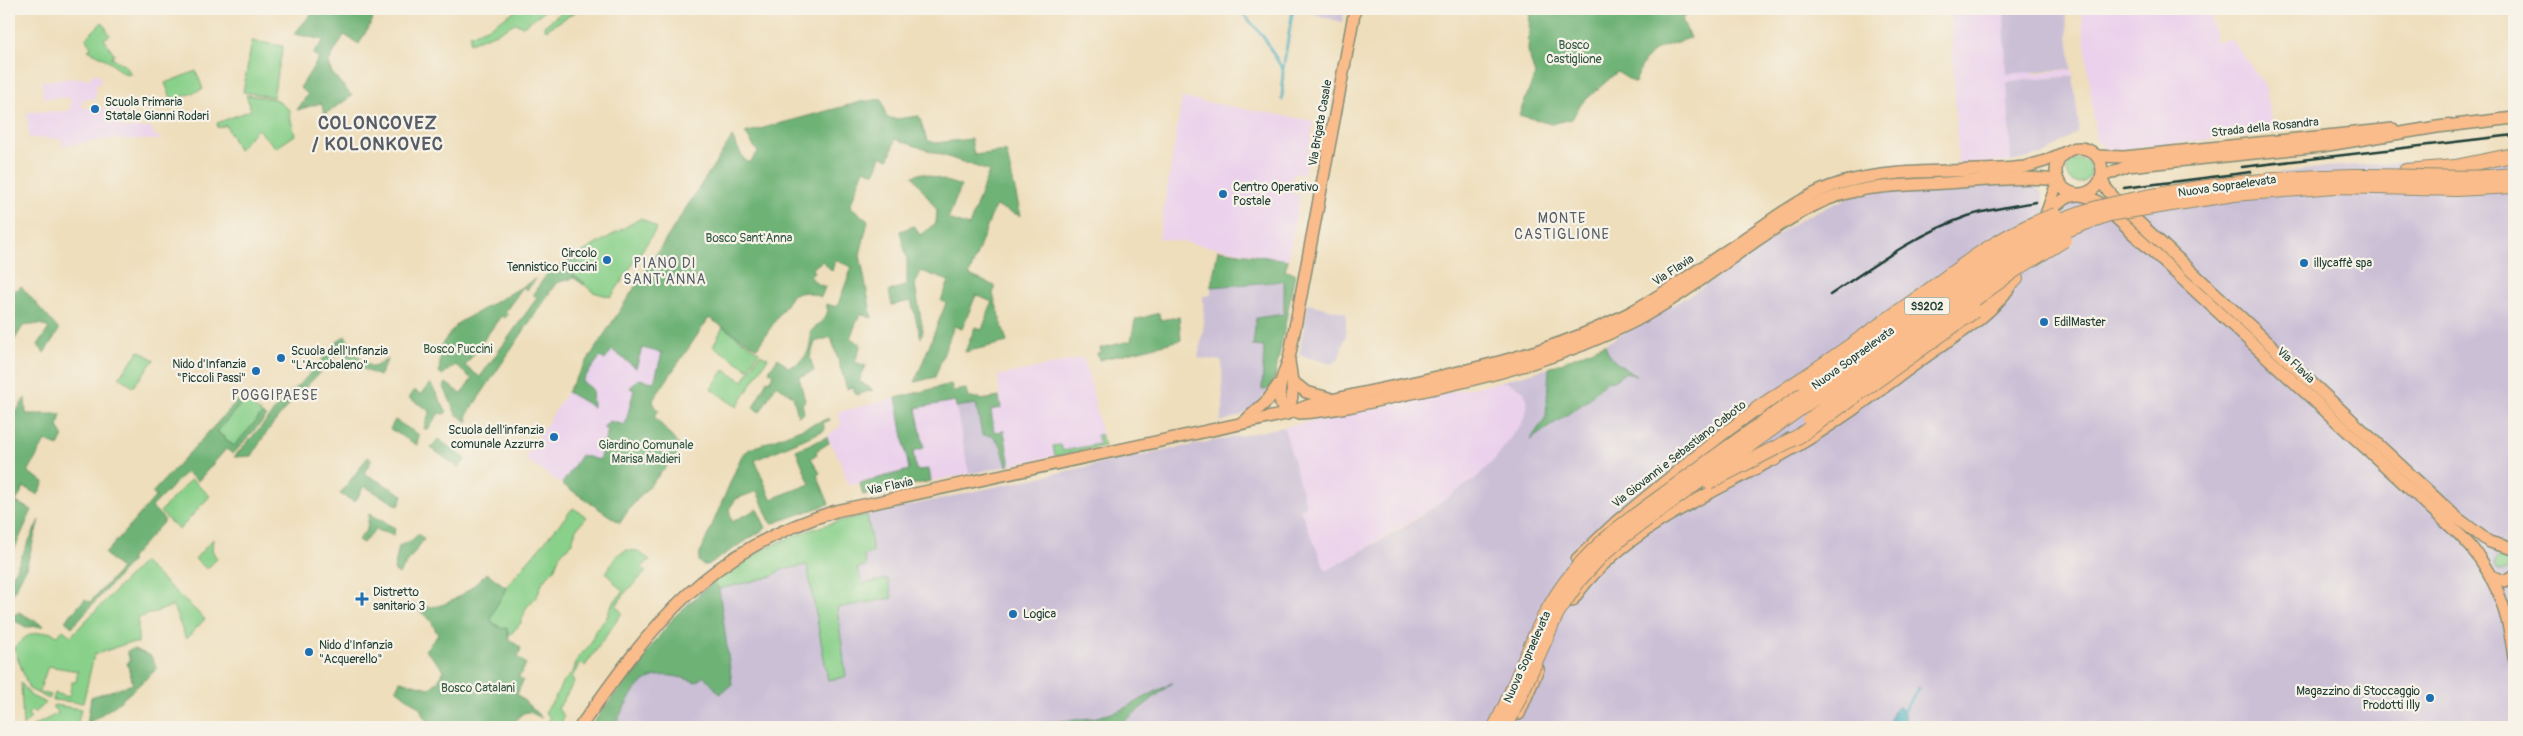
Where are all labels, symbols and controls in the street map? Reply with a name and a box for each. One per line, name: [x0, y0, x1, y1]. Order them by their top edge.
park label: Bosco Castiglione: [1546, 38, 1602, 67]
street label: Via Brigata Casale: [1305, 79, 1336, 168]
place label: Scuola Primaria Statale Gianni Rodari: [105, 95, 209, 124]
marker: Scuola Primaria Statale Gianni Rodari: [89, 103, 101, 115]
district label: COLONCOVEZ / KOLONKOVEC: [312, 112, 444, 156]
street label: Strada della Rosandra: [2211, 114, 2320, 141]
street label: Nuova Sopraelevata: [2177, 172, 2278, 201]
place label: Centro Operativo Postale: [1233, 180, 1319, 209]
marker: Centro Operativo Postale: [1217, 188, 1229, 200]
district label: MONTE CASTIGLIONE: [1514, 210, 1610, 243]
park label: Bosco Sant'Anna: [706, 231, 793, 246]
place label: Circolo Tennistico Puccini: [506, 246, 598, 275]
street label: Via Flavia: [1650, 251, 1697, 289]
marker: Circolo Tennistico Puccini: [601, 254, 613, 266]
district label: PIANO DI SANT'ANNA: [623, 255, 707, 288]
place label: illycaffè spa: [2314, 256, 2373, 271]
marker: illycaffè spa: [2298, 257, 2310, 269]
road number: SS202: [1904, 298, 1950, 314]
place label: EdilMaster: [2054, 315, 2106, 330]
marker: EdilMaster: [2038, 316, 2050, 328]
street label: Nuova Sopraelevata: [1809, 323, 1898, 394]
park label: Bosco Puccini: [423, 342, 493, 357]
place label: Scuola dell'Infanzia "L'Arcobaleno": [291, 344, 389, 373]
street label: Via Flavia: [2274, 344, 2318, 387]
marker: Scuola dell'Infanzia "L'Arcobaleno": [275, 352, 287, 364]
place label: Nido d'Infanzia "Piccoli Passi": [172, 357, 246, 386]
marker: Nido d'Infanzia "Piccoli Passi": [250, 365, 262, 377]
district label: POGGIPAESE: [231, 387, 319, 404]
street label: Via Giovanni e Sebastiano Caboto: [1609, 397, 1750, 511]
place label: Scuola dell'infanzia comunale Azzurra: [448, 423, 544, 452]
marker: Scuola dell'infanzia comunale Azzurra: [548, 431, 560, 443]
park label: Giardino Comunale Marisa Madieri: [598, 438, 694, 467]
street label: Via Flavia: [866, 474, 915, 499]
place label: Distretto sanitario 3: [373, 585, 425, 614]
marker: Distretto sanitario 3: [355, 592, 369, 606]
place label: Logica: [1023, 607, 1056, 622]
marker: Logica: [1007, 608, 1019, 620]
street label: Nuova Sopraelevata: [1500, 609, 1555, 705]
place label: Nido d'Infanzia "Acquerello": [319, 638, 393, 667]
marker: Nido d'Infanzia "Acquerello": [303, 646, 315, 658]
park label: Bosco Catalani: [441, 681, 515, 696]
place label: Magazzino di Stoccaggio Prodotti Illy: [2296, 684, 2421, 713]
marker: Magazzino di Stoccaggio Prodotti Illy: [2424, 692, 2436, 704]

